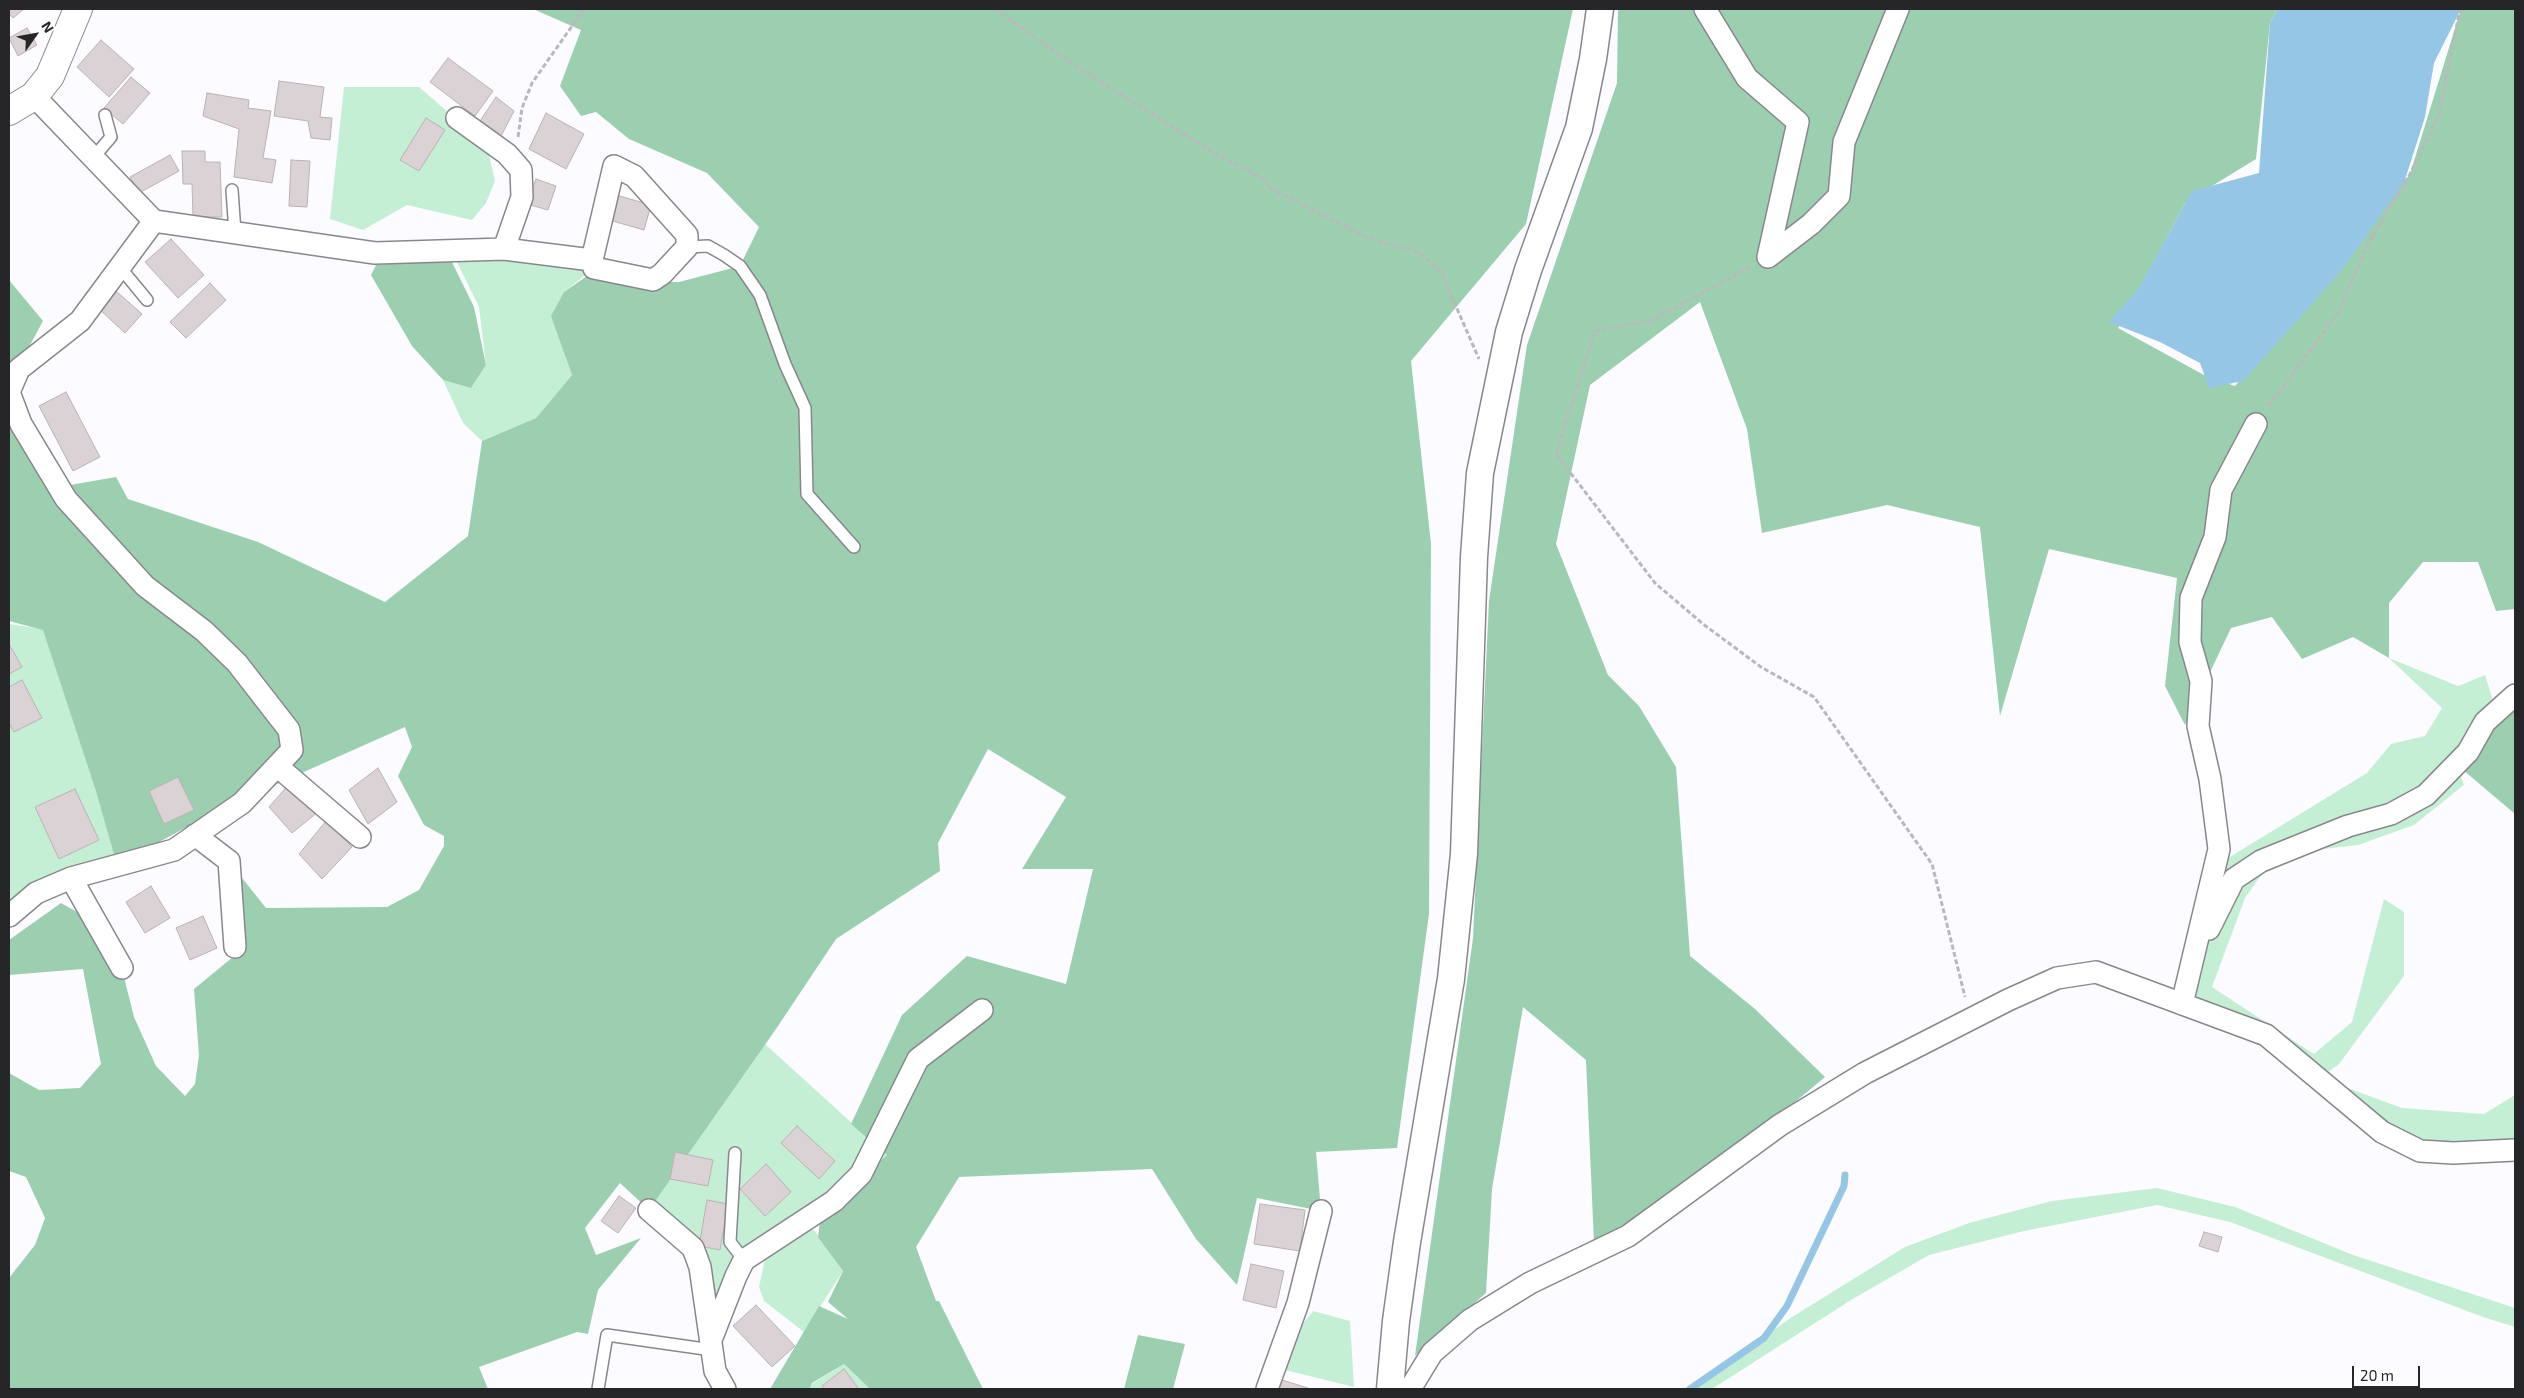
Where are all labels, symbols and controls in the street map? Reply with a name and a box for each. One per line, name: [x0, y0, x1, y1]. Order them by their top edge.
north arrow: [10, 10, 60, 60]
text: N: [38, 18, 58, 36]
scale bar: [2354, 1356, 2422, 1388]
text: 20 m: [2360, 1366, 2394, 1384]

